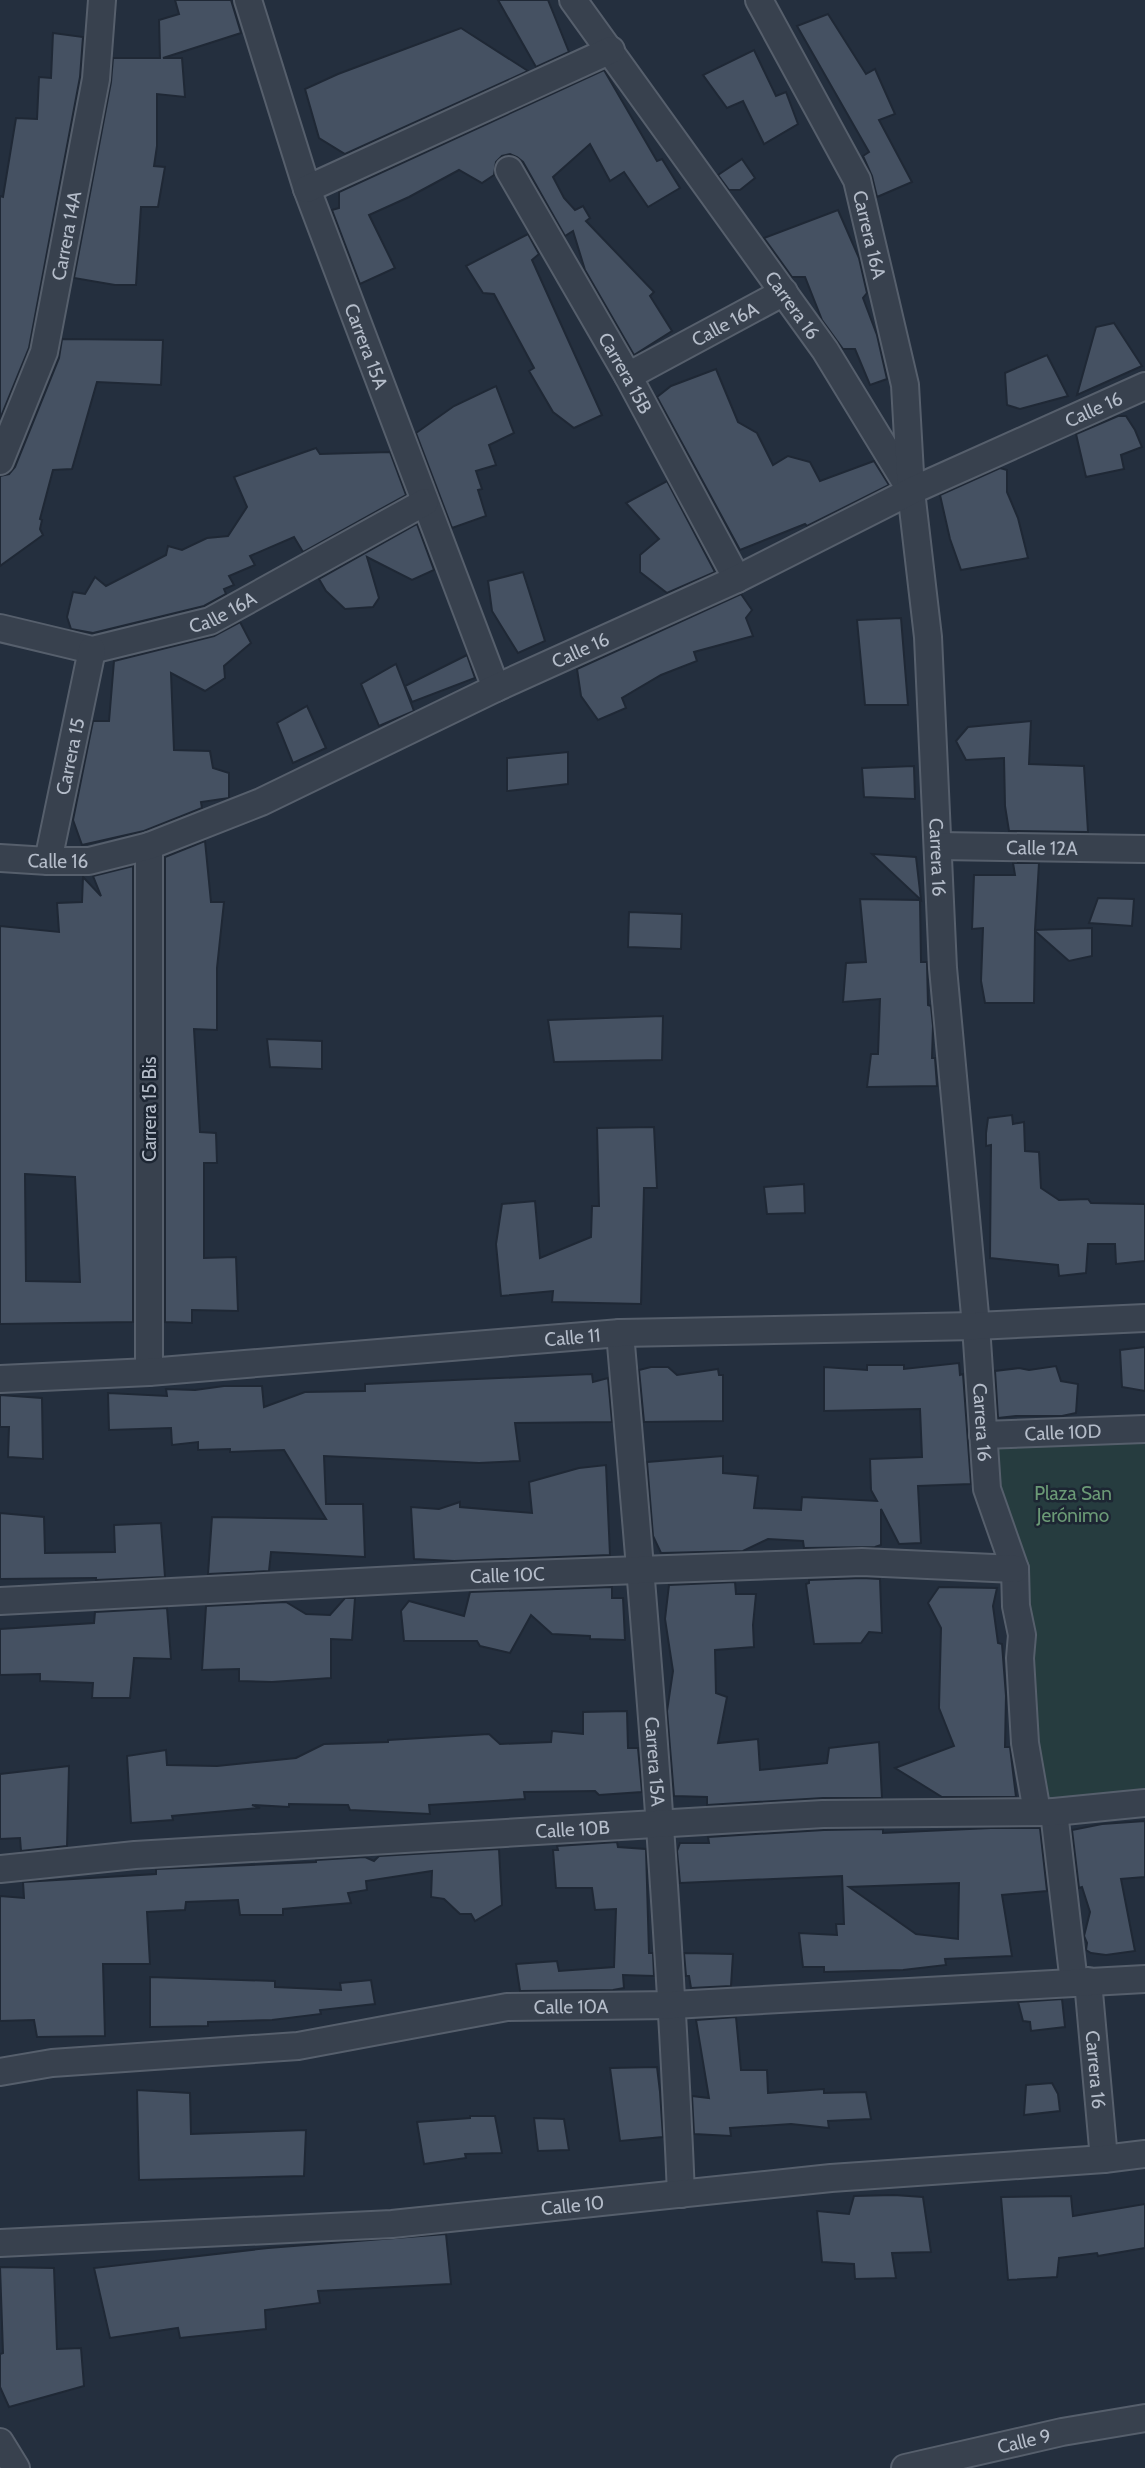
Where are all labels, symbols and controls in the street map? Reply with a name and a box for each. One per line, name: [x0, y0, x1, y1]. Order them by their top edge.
street label: Carrera 16A: [848, 188, 891, 282]
street label: Carrera 14A: [47, 189, 86, 282]
street label: Carrera 16: [760, 267, 825, 344]
street label: Calle 16A: [688, 297, 763, 352]
street label: Carrera 15A: [339, 300, 393, 393]
street label: Carrera 15B: [593, 328, 657, 418]
street label: Calle 16: [1061, 387, 1126, 432]
street label: Calle 16A: [187, 586, 261, 638]
street label: Calle 16: [548, 627, 613, 673]
street label: Carrera 15: [51, 716, 90, 797]
street label: Carrera 16: [924, 817, 951, 897]
street label: Calle 12A: [1006, 836, 1078, 860]
street label: Calle 16: [27, 849, 88, 873]
street label: Carrera 15 Bis: [138, 1056, 161, 1162]
street label: Calle 11: [544, 1324, 601, 1351]
street label: Carrera 16: [968, 1382, 996, 1462]
street label: Calle 10D: [1024, 1420, 1102, 1445]
park label: Plaza San Jerónimo: [1034, 1482, 1112, 1527]
street label: Calle 10C: [469, 1562, 545, 1588]
street label: Carrera 15A: [640, 1716, 670, 1807]
street label: Calle 10B: [535, 1816, 610, 1843]
street label: Calle 10A: [534, 1995, 609, 2019]
street label: Carrera 16: [1080, 2029, 1110, 2110]
street label: Calle 10: [540, 2191, 605, 2220]
street label: Calle 9: [995, 2424, 1053, 2459]

